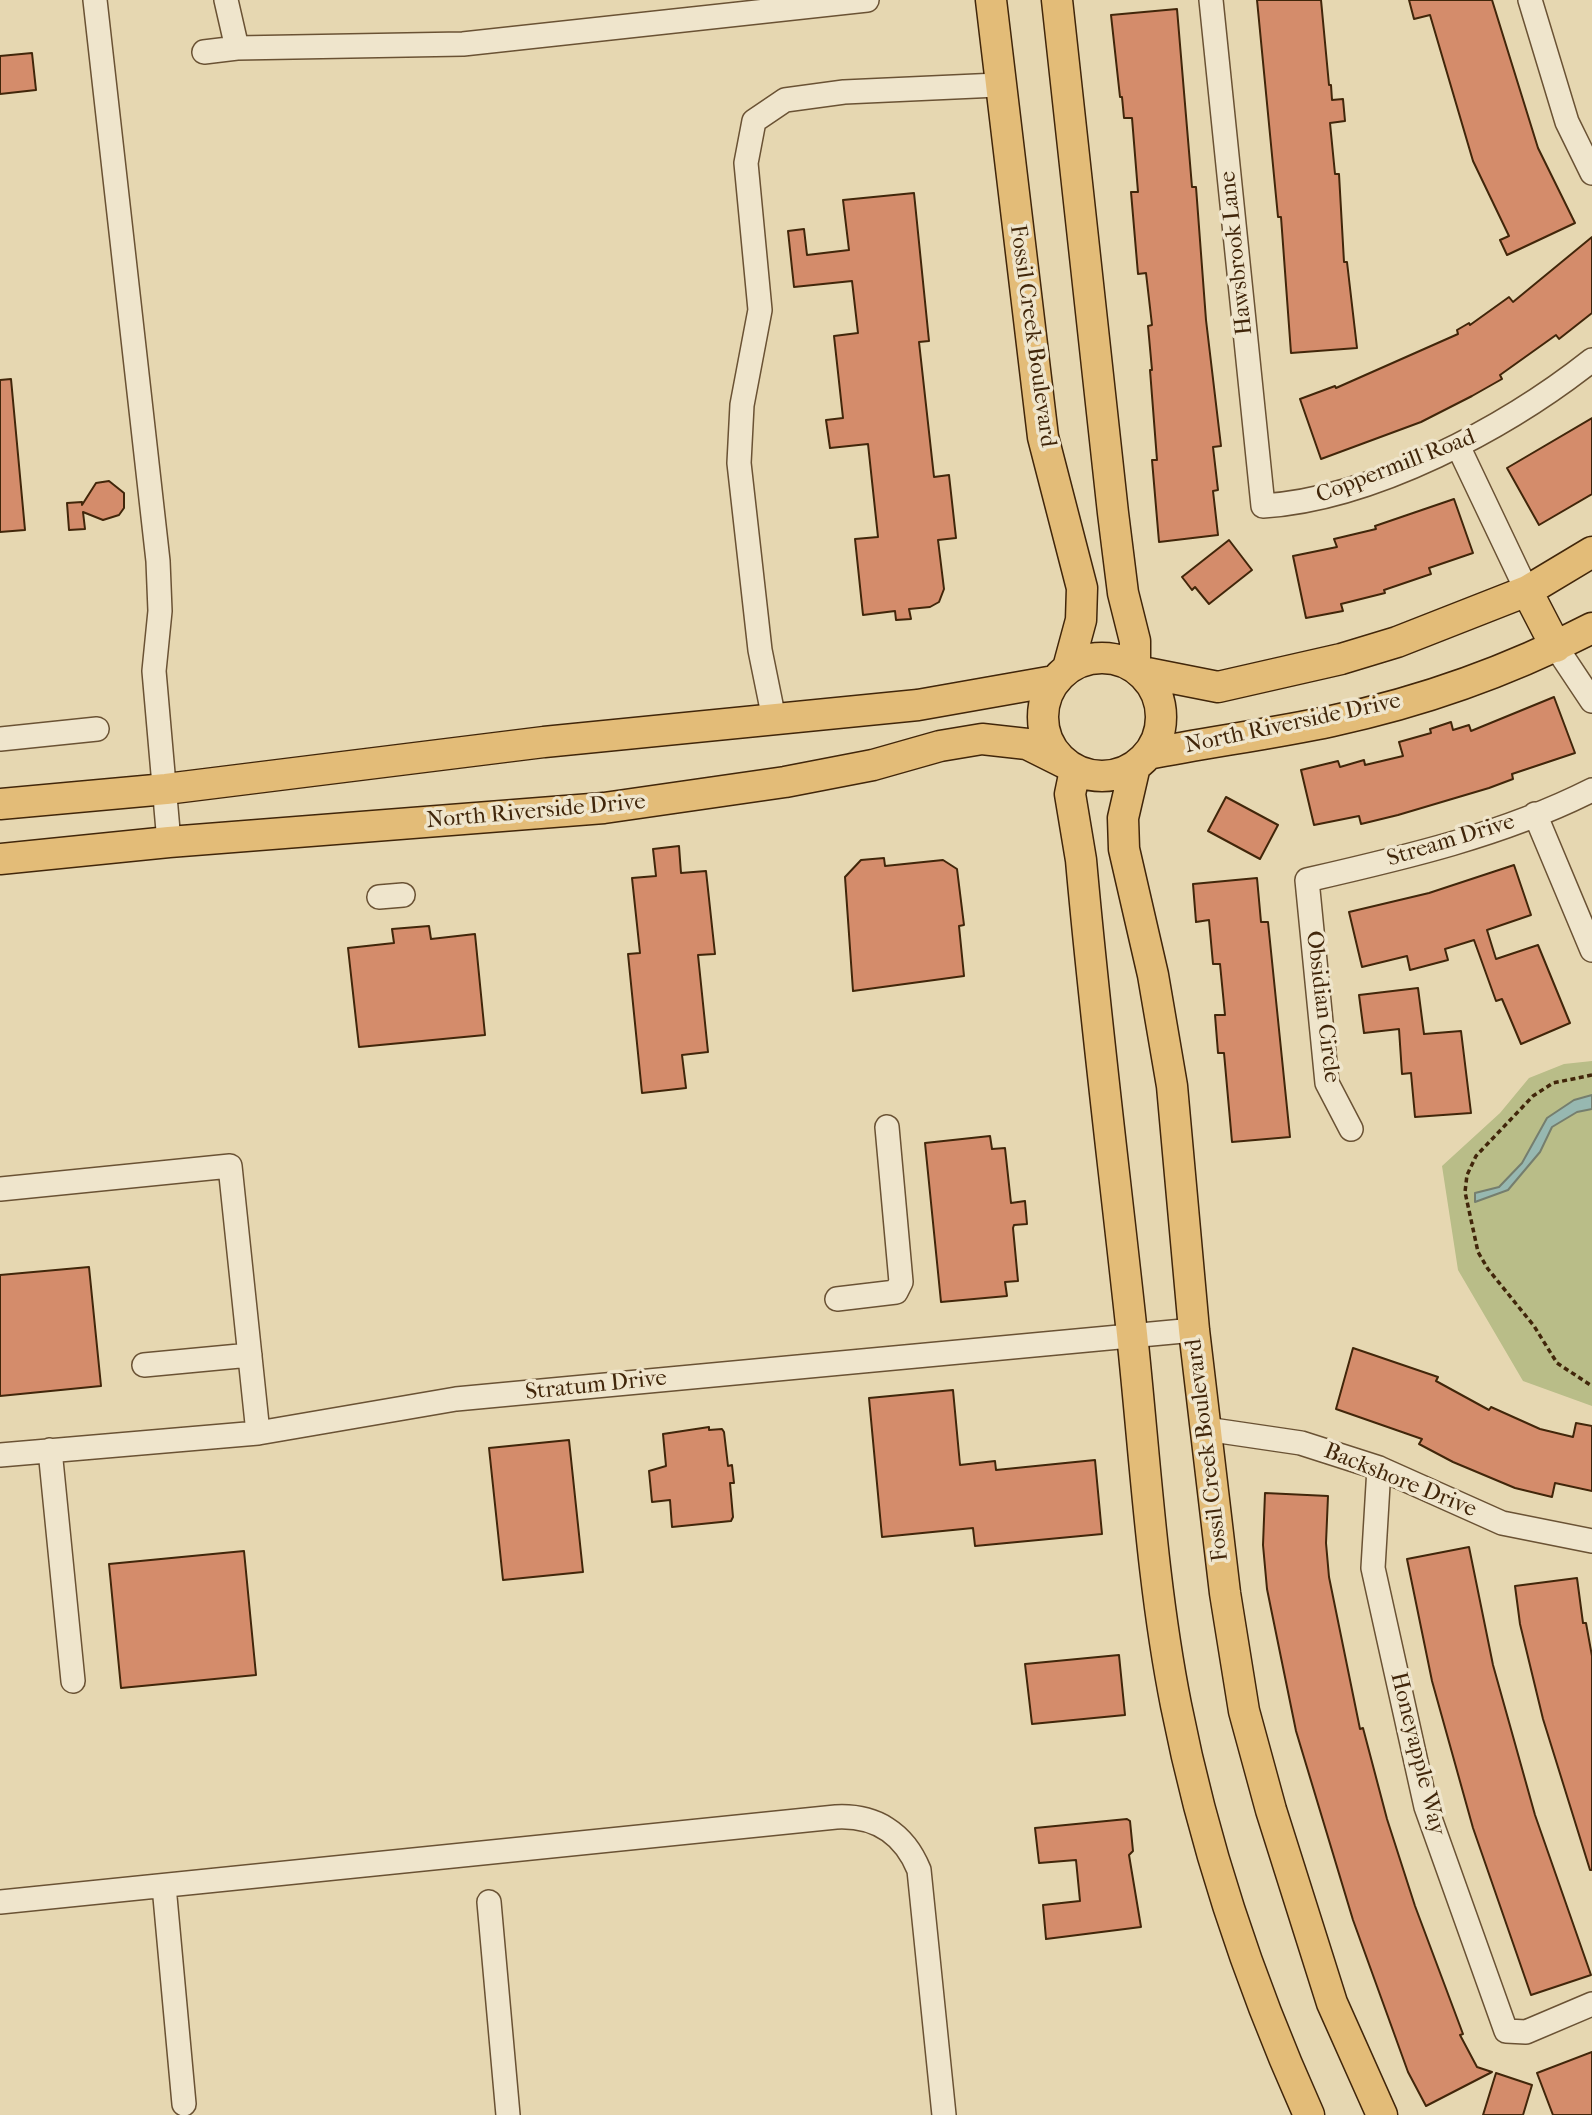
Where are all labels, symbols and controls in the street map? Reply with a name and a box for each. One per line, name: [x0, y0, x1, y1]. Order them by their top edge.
street label: Hawsbrook Lane: [1215, 170, 1259, 336]
street label: Fossil Creek Boulevard: [1003, 223, 1061, 449]
street label: Coppermill Road: [1313, 424, 1479, 510]
street label: North Riverside Drive: [1183, 688, 1403, 760]
street label: North Riverside Drive: [425, 789, 647, 835]
street label: Stream Drive: [1384, 809, 1518, 873]
street label: Obsidian Circle: [1299, 929, 1345, 1085]
street label: Fossil Creek Boulevard: [1181, 1337, 1235, 1563]
street label: Stratum Drive: [524, 1365, 668, 1407]
street label: Backshore Drive: [1320, 1438, 1480, 1524]
street label: Honeyapple Way: [1383, 1670, 1451, 1838]

